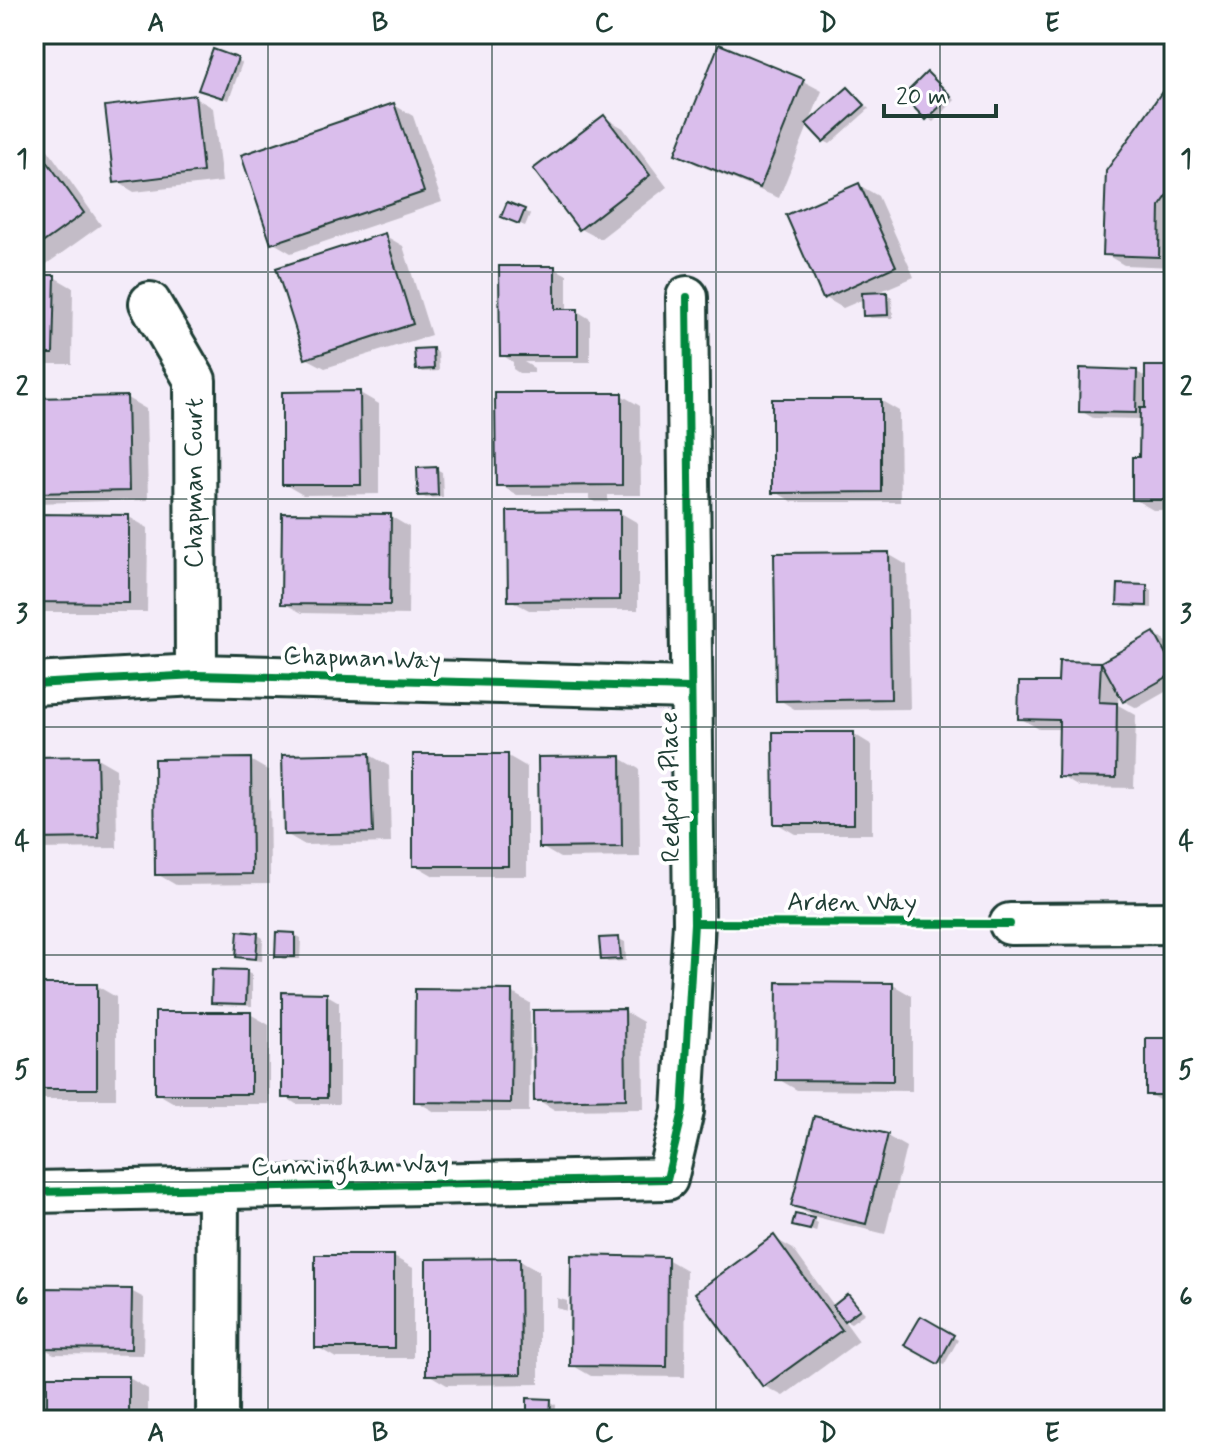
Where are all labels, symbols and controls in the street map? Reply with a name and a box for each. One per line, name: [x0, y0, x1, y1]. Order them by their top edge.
text: A: [147, 7, 165, 41]
text: B: [372, 7, 388, 41]
text: C: [595, 7, 614, 41]
text: D: [819, 7, 837, 41]
text: E: [1044, 7, 1060, 41]
scale bar: [884, 68, 996, 118]
text: 20 m: [896, 82, 947, 113]
text: 1: [16, 143, 28, 177]
text: 1: [1180, 143, 1192, 177]
text: 2: [16, 371, 29, 405]
text: 2: [1180, 371, 1193, 405]
street label: Chapman Court: [178, 398, 212, 568]
text: 3: [16, 598, 28, 632]
text: 3: [1180, 598, 1192, 632]
street label: Chapman Way: [282, 639, 442, 679]
street label: Redford Place: [653, 711, 691, 863]
text: 4: [14, 826, 30, 860]
text: 4: [1178, 826, 1194, 860]
street label: Arden Way: [787, 886, 917, 920]
text: 5: [14, 1054, 30, 1088]
text: 5: [1178, 1054, 1194, 1088]
street label: Cunningham Way: [251, 1147, 450, 1188]
text: 6: [15, 1281, 29, 1315]
text: 6: [1179, 1281, 1193, 1315]
text: A: [147, 1417, 165, 1451]
text: B: [372, 1417, 388, 1451]
text: C: [595, 1417, 614, 1451]
text: D: [819, 1417, 837, 1451]
text: E: [1044, 1417, 1060, 1451]

